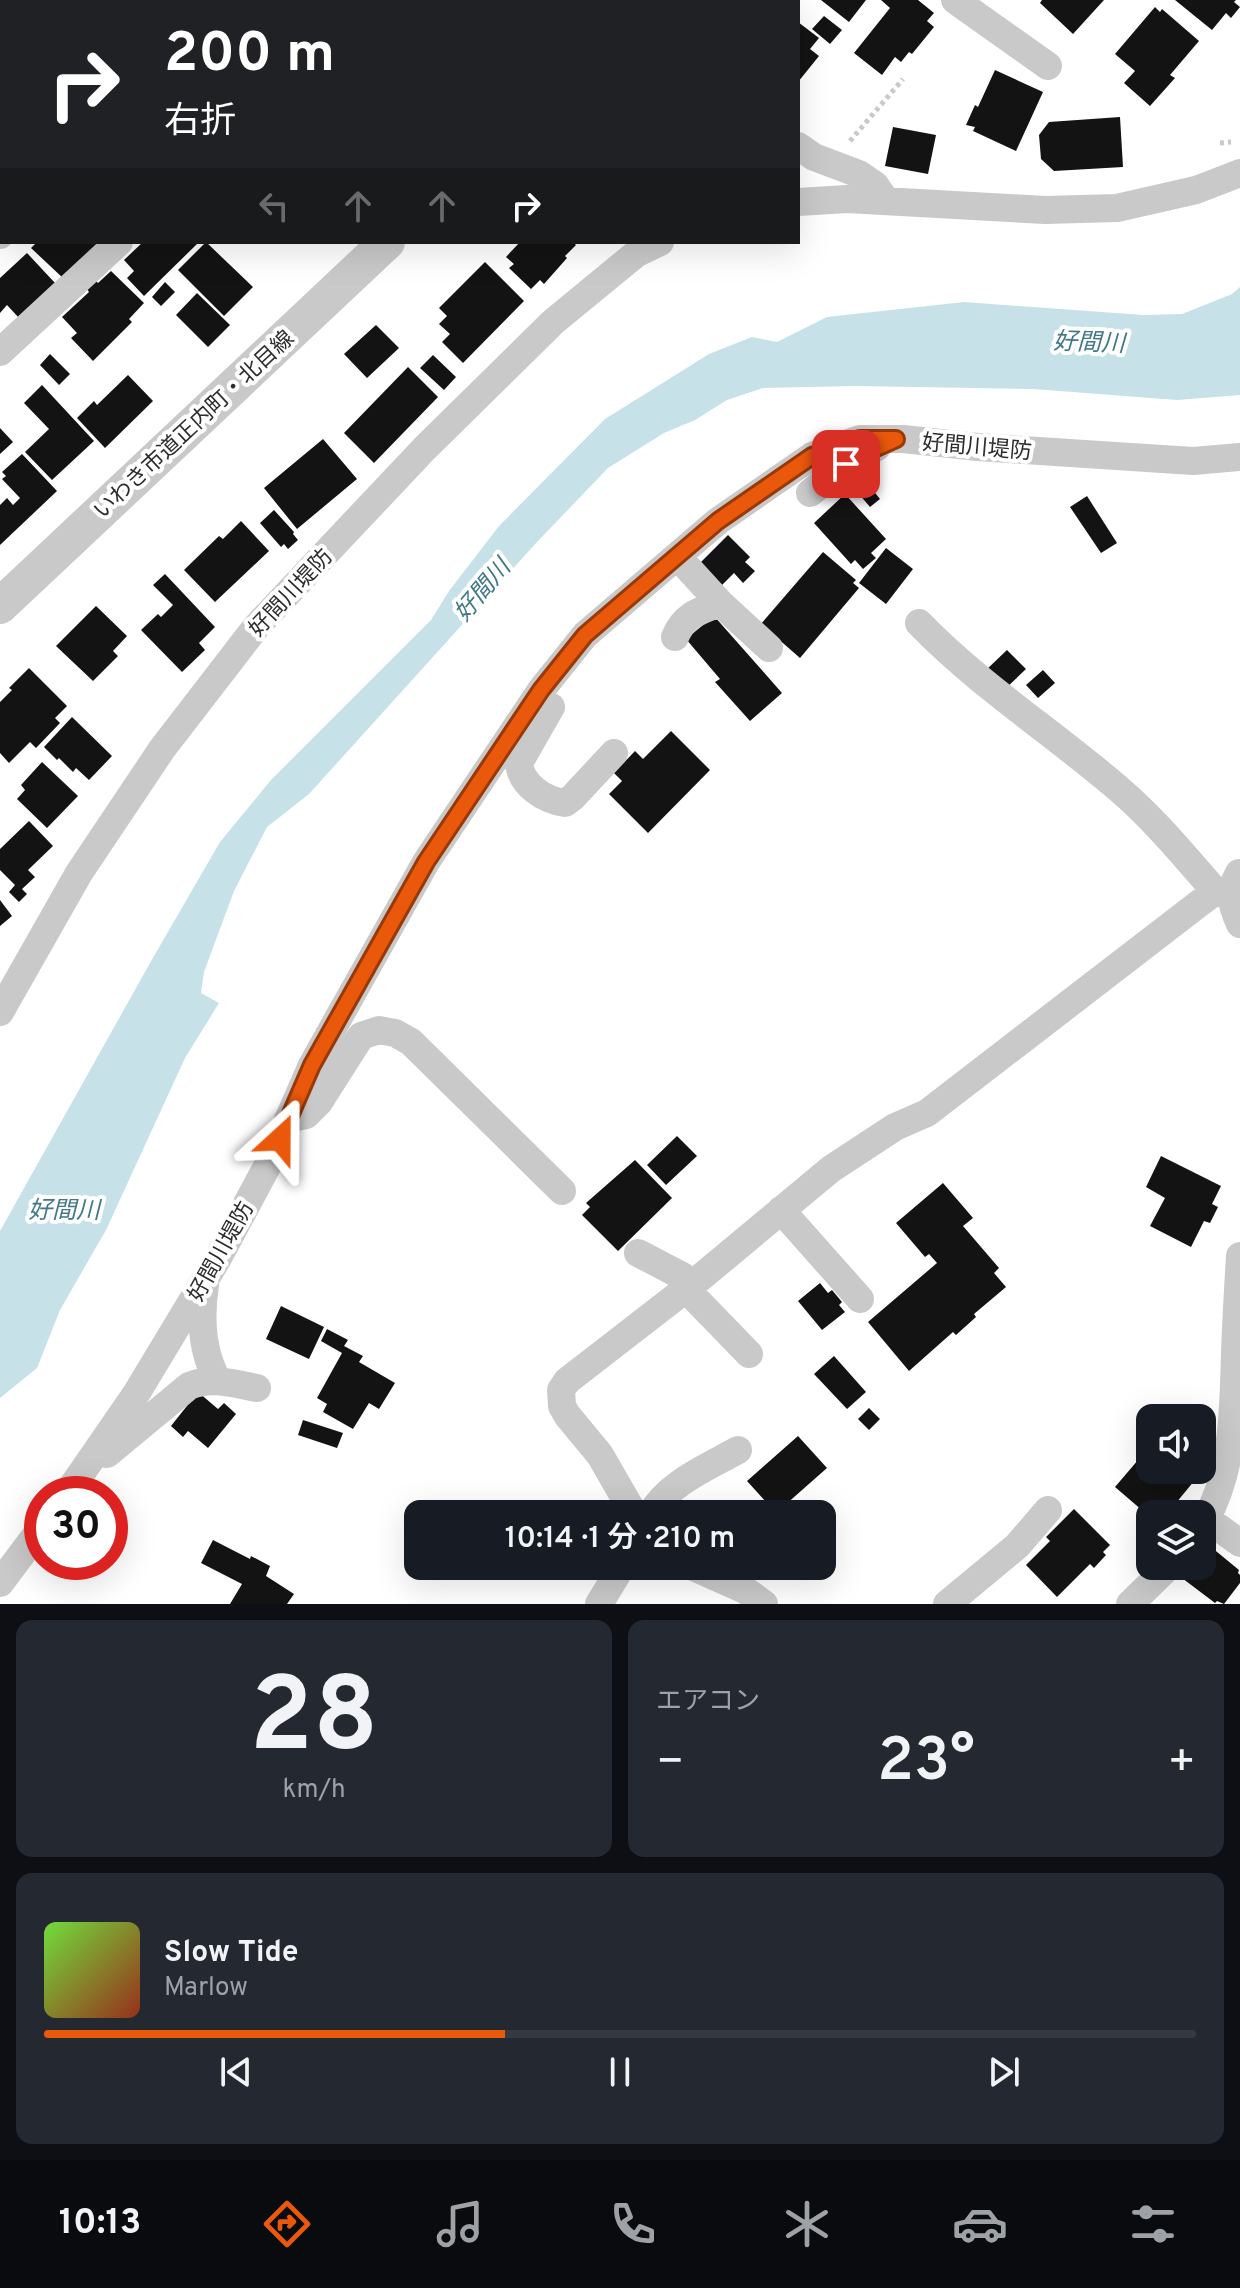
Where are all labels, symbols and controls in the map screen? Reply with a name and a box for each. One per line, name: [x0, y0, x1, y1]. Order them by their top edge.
text: 200 m: [164, 21, 335, 91]
icon: right: [32, 32, 136, 136]
text: 右折: [164, 100, 236, 146]
icon: left: [252, 184, 296, 228]
icon: ahead: [336, 184, 380, 228]
icon: ahead: [420, 184, 464, 228]
icon: right: [504, 184, 548, 228]
street label: いわき市道正内町・北目線: [89, 326, 300, 526]
water label: 好間川: [1052, 328, 1128, 360]
pin: [812, 430, 880, 498]
street label: 好間川堤防: [921, 430, 1033, 467]
icon: arrive: [824, 442, 868, 486]
street label: 好間川堤防: [244, 544, 339, 643]
water label: 好間川: [449, 552, 520, 629]
position arrow: [238, 1097, 322, 1181]
water label: 好間川: [28, 1197, 103, 1227]
street label: 好間川堤防: [184, 1198, 261, 1307]
map controls: [1136, 1404, 1216, 1580]
button: sound: [1136, 1404, 1216, 1484]
speed limit sign: 30: [24, 1476, 128, 1580]
button: layers: [1136, 1500, 1216, 1580]
text: 10:14 · 1 分 · 210 m: [505, 1521, 735, 1558]
text: 28: [249, 1656, 379, 1788]
text: エアコン: [656, 1686, 760, 1719]
text: 23°: [877, 1726, 975, 1802]
text: −: [656, 1736, 684, 1792]
text: +: [1168, 1736, 1196, 1792]
text: km/h: [282, 1774, 346, 1807]
text: Slow Tide: [164, 1935, 298, 1972]
text: Marlow: [164, 1972, 248, 2005]
icon: previous: [214, 2050, 258, 2094]
icon: pause: [598, 2050, 642, 2094]
icon: next: [982, 2050, 1026, 2094]
icon: directions: [259, 2196, 315, 2252]
icon: music: [432, 2196, 488, 2252]
icon: phone: [605, 2196, 661, 2252]
icon: climate: [779, 2196, 835, 2252]
icon: car: [952, 2196, 1008, 2252]
icon: filters: [1125, 2196, 1181, 2252]
text: 10:13: [59, 2201, 141, 2247]

